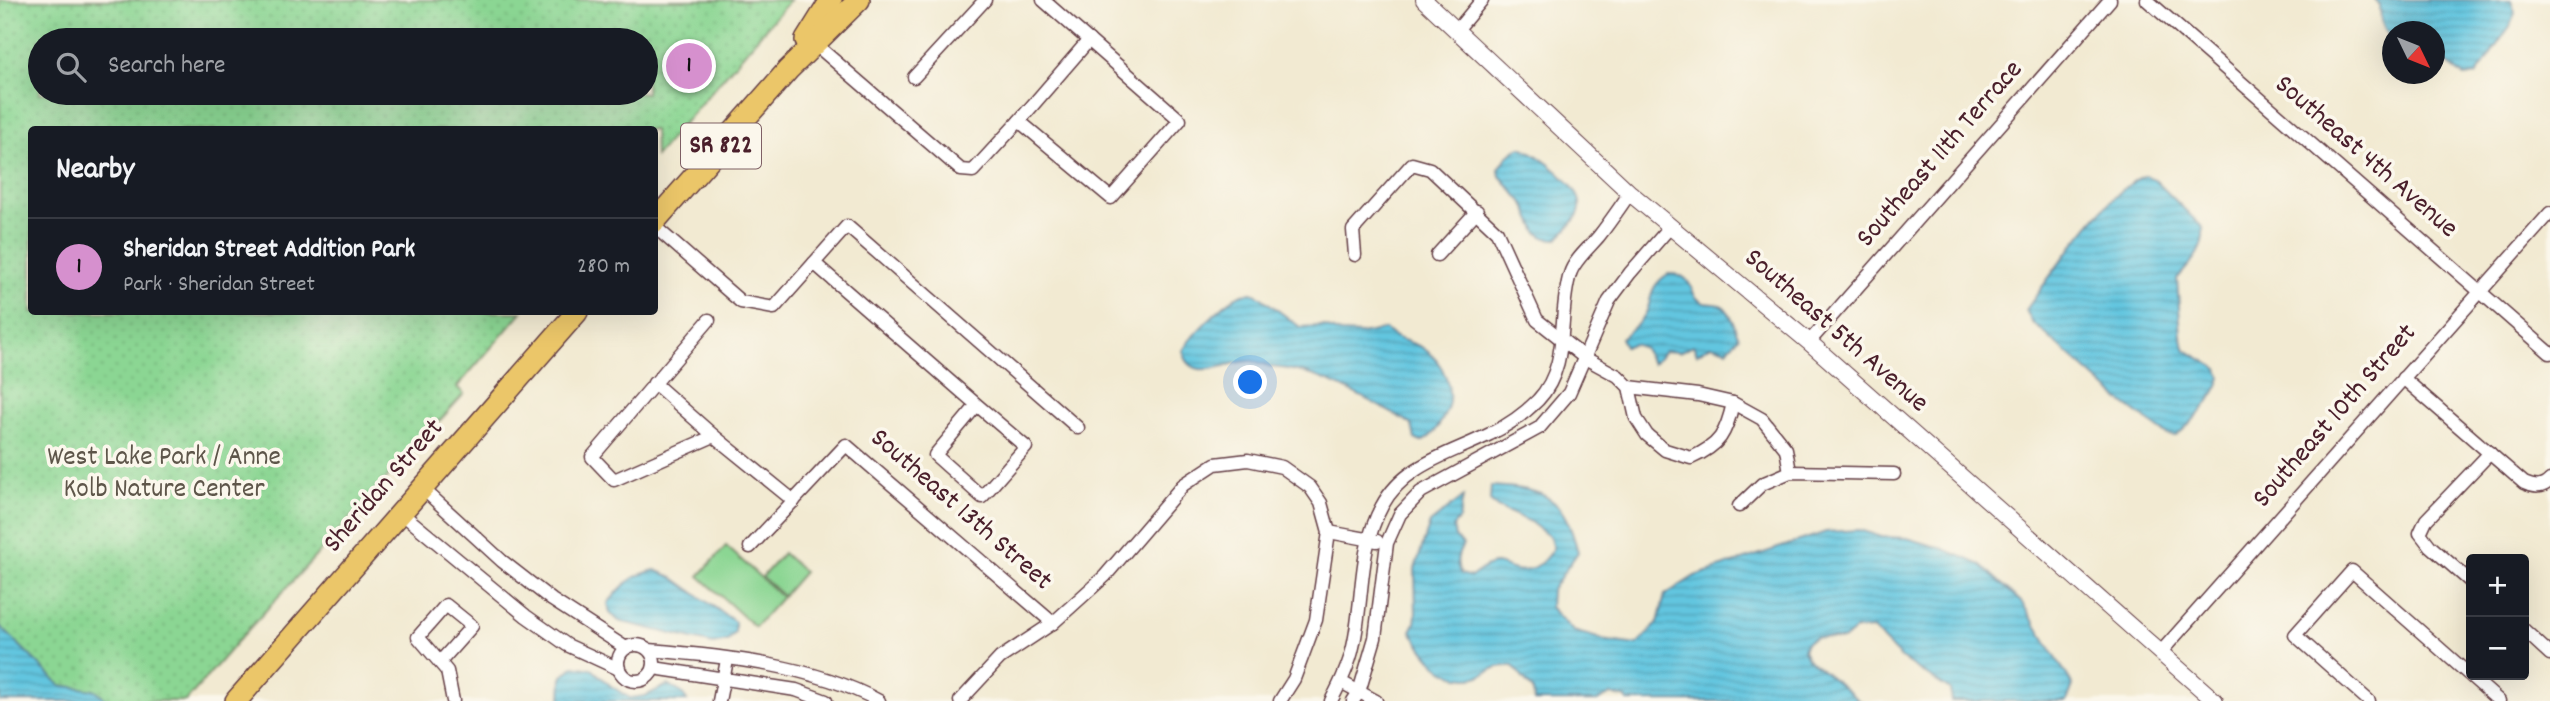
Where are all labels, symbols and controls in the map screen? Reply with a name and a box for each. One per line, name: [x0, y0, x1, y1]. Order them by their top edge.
north arrow: [2382, 21, 2445, 84]
search box: [28, 28, 658, 105]
pin: 1: [666, 40, 712, 92]
icon: search: [52, 48, 90, 86]
text: Search here: [108, 48, 226, 85]
street label: Southeast 11th Terrace: [1848, 52, 2034, 258]
street label: Southeast 4th Avenue: [2264, 67, 2466, 249]
road number: SR 822: [681, 124, 761, 168]
text: Nearby: [56, 150, 134, 193]
text: Sheridan Street Addition Park: [123, 232, 415, 269]
street label: Southeast 5th Avenue: [1734, 240, 1936, 424]
text: 1: [76, 251, 82, 284]
text: 280 m: [577, 251, 630, 284]
text: Park · Sheridan Street: [123, 269, 315, 302]
street label: Southeast 10th Street: [2244, 316, 2428, 518]
your location: [1233, 365, 1267, 399]
street label: Sheridan Street: [315, 411, 455, 563]
street label: Southeast 13th Street: [860, 420, 1060, 602]
park label: West Lake Park / Anne Kolb Nature Center: [47, 439, 281, 511]
map controls: [2466, 554, 2529, 680]
button: +: [2466, 554, 2529, 617]
button: −: [2466, 617, 2529, 680]

